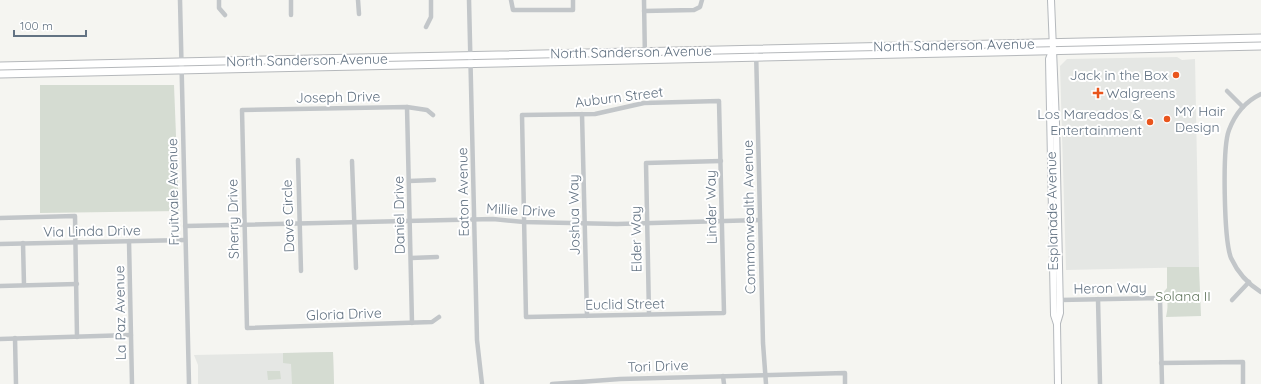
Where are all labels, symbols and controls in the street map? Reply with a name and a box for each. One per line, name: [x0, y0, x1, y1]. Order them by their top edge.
scale bar: [14, 12, 86, 38]
text: 100 m: [20, 18, 53, 33]
street label: North Sanderson Avenue: [873, 35, 1035, 55]
street label: North Sanderson Avenue: [550, 42, 712, 62]
street label: North Sanderson Avenue: [226, 50, 388, 70]
place label: Jack in the Box: [1069, 66, 1168, 84]
marker: Jack in the Box: [1171, 70, 1181, 80]
street label: Auburn Street: [574, 83, 664, 111]
place label: Walgreens: [1106, 84, 1175, 102]
street label: Joseph Drive: [295, 87, 381, 107]
marker: Walgreens: [1093, 88, 1103, 98]
place label: MY Hair Design: [1175, 102, 1226, 136]
place label: Los Mareados & Entertainment: [1037, 105, 1142, 139]
marker: MY Hair Design: [1162, 114, 1172, 124]
marker: Los Mareados & Entertainment: [1145, 117, 1155, 127]
street label: Fruitvale Avenue: [163, 138, 183, 246]
street label: Commonwealth Avenue: [739, 140, 759, 294]
street label: Eaton Avenue: [453, 147, 473, 237]
street label: Esplanade Avenue: [1042, 151, 1062, 271]
street label: Linder Way: [701, 170, 721, 244]
street label: Joshua Way: [564, 174, 584, 256]
street label: Daniel Drive: [389, 176, 409, 254]
street label: Sherry Drive: [223, 179, 243, 259]
street label: Dave Circle: [278, 179, 298, 253]
street label: Millie Drive: [486, 199, 556, 221]
street label: Elder Way: [626, 206, 646, 272]
street label: Via Linda Drive: [43, 221, 141, 241]
street label: La Paz Avenue: [110, 265, 130, 361]
street label: Heron Way: [1073, 278, 1147, 298]
park label: Solana II: [1155, 287, 1211, 305]
street label: Euclid Street: [585, 294, 665, 314]
street label: Gloria Drive: [306, 304, 382, 324]
street label: Tori Drive: [627, 356, 689, 376]

